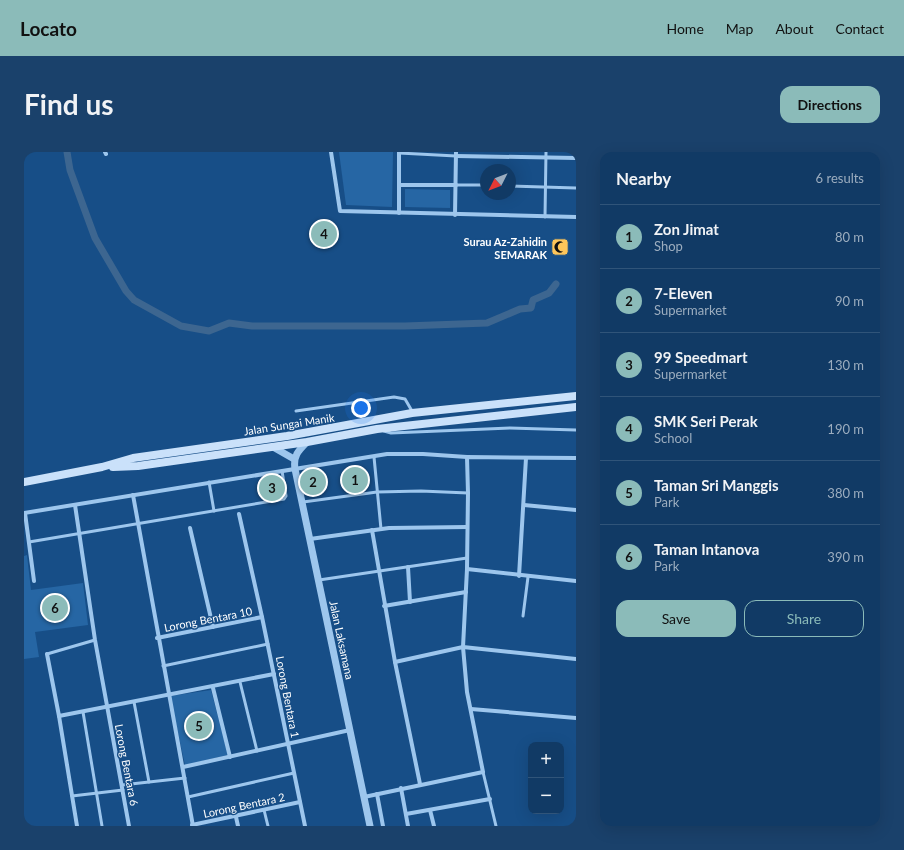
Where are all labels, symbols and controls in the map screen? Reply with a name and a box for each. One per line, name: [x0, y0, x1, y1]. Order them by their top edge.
text: Locato: [20, 17, 77, 40]
text: Home: [666, 20, 704, 37]
text: Map: [726, 20, 753, 37]
text: About: [775, 20, 813, 37]
text: Contact: [835, 20, 884, 37]
button: Directions: [780, 86, 880, 123]
text: Find us: [24, 87, 114, 121]
north arrow: [480, 164, 516, 200]
text: Nearby: [616, 168, 671, 189]
text: 6 results: [816, 170, 864, 186]
pin: 4: [311, 219, 337, 249]
text: Zon Jimat: [654, 220, 719, 238]
text: 1: [625, 229, 633, 245]
text: 80 m: [835, 229, 864, 245]
place label: Surau Az-Zahidin SEMARAK: [464, 235, 547, 261]
mosque icon: Surau Az-Zahidin SEMARAK: [550, 237, 570, 257]
text: Shop: [654, 238, 683, 254]
text: 7-Eleven: [654, 284, 713, 302]
text: 2: [625, 293, 633, 309]
text: 90 m: [835, 293, 864, 309]
text: Supermarket: [654, 302, 727, 318]
text: 99 Speedmart: [654, 348, 748, 366]
text: 3: [625, 357, 633, 373]
text: 130 m: [827, 357, 864, 373]
text: Supermarket: [654, 366, 727, 382]
your location: [351, 398, 371, 418]
street label: Jalan Sungai Manik: [243, 410, 336, 438]
text: SMK Seri Perak: [654, 412, 758, 430]
text: 4: [625, 421, 633, 437]
text: 190 m: [827, 421, 864, 437]
text: School: [654, 430, 692, 446]
pin: 1: [342, 465, 368, 495]
pin: 2: [300, 467, 326, 497]
pin: 3: [259, 473, 285, 503]
text: Taman Sri Manggis: [654, 476, 779, 494]
text: 5: [625, 485, 633, 501]
text: 380 m: [827, 485, 864, 501]
text: Park: [654, 494, 679, 510]
text: Taman Intanova: [654, 540, 759, 558]
text: 6: [625, 549, 633, 565]
text: 390 m: [827, 549, 864, 565]
text: Park: [654, 558, 679, 574]
pin: 6: [42, 593, 68, 623]
street label: Jalan Laksamana: [327, 600, 357, 680]
button: Save: [616, 600, 736, 637]
button: Share: [744, 600, 864, 637]
street label: Lorong Bentara 10: [163, 604, 254, 634]
street label: Lorong Bentara 1: [274, 655, 302, 739]
pin: 5: [186, 711, 212, 741]
street label: Lorong Bentara 6: [113, 723, 141, 807]
map controls: [528, 742, 564, 814]
button: +: [528, 742, 564, 778]
button: −: [528, 778, 564, 814]
street label: Lorong Bentara 2: [202, 790, 286, 820]

